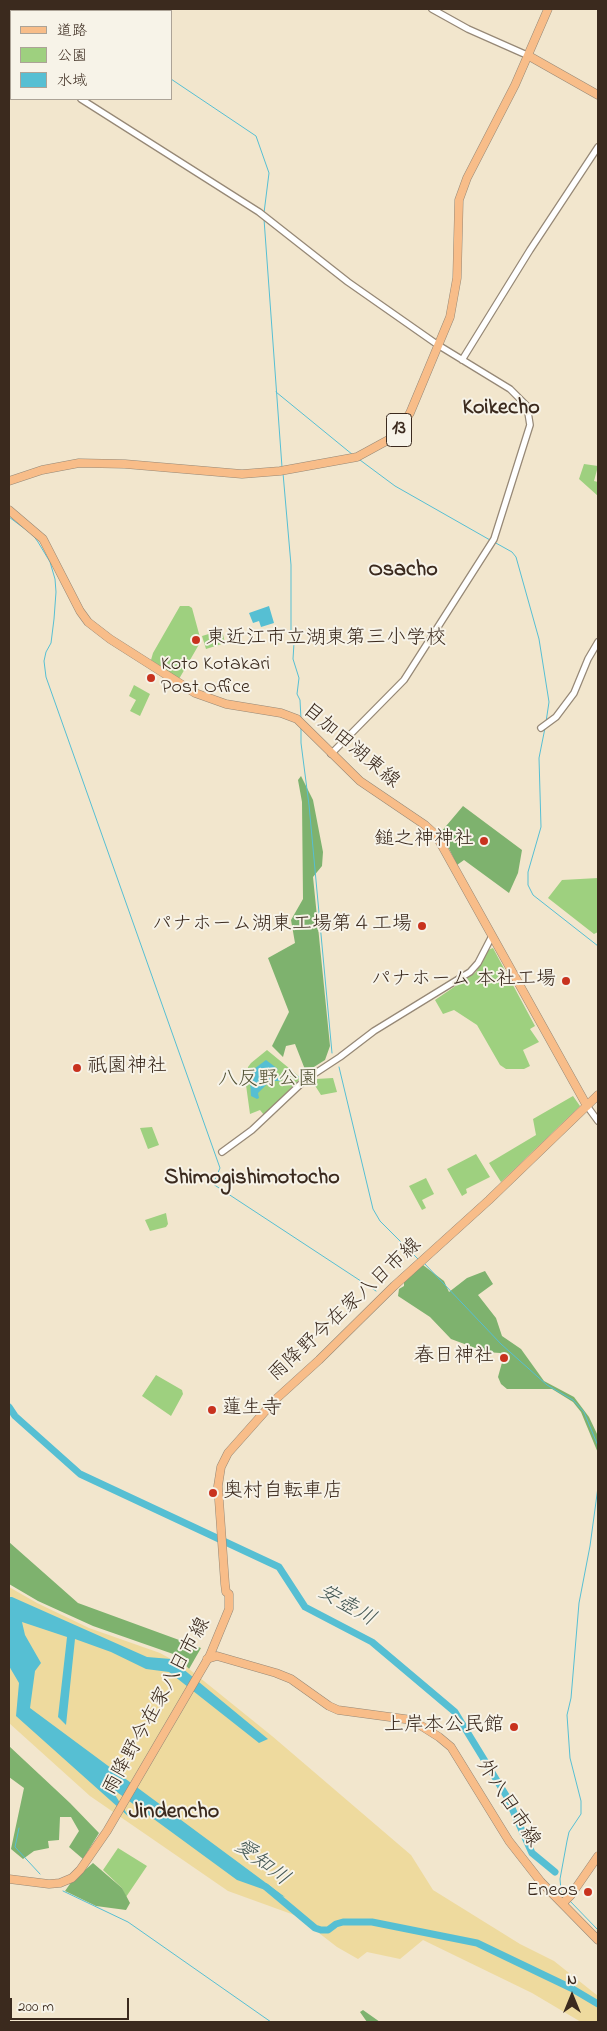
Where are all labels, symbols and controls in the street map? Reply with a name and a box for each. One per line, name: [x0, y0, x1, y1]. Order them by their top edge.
legend: [10, 10, 172, 100]
text: 道路: [57, 20, 87, 42]
text: 公園: [57, 45, 87, 67]
text: 水域: [57, 70, 87, 92]
district label: Koikecho: [462, 396, 540, 422]
road number: 13: [386, 414, 412, 446]
district label: Osacho: [368, 558, 438, 584]
place label: 東近江市立湖東第三小学校: [206, 628, 446, 652]
marker: 東近江市立湖東第三小学校: [190, 634, 202, 646]
place label: Koto Kotakari Post Office: [161, 654, 270, 701]
marker: Koto Kotakari Post Office: [145, 672, 157, 684]
street label: 目加田湖東線: [296, 699, 404, 795]
place label: 鎚之神神社: [374, 829, 474, 853]
marker: 鎚之神神社: [478, 835, 490, 847]
place label: パナホーム湖東工場第４工場: [152, 914, 412, 938]
marker: パナホーム湖東工場第４工場: [416, 920, 428, 932]
place label: パナホーム 本社工場: [371, 969, 556, 993]
marker: パナホーム 本社工場: [560, 975, 572, 987]
place label: 祇園神社: [87, 1056, 167, 1080]
marker: 祇園神社: [71, 1062, 83, 1074]
park label: 八反野公園: [218, 1069, 318, 1093]
district label: Shimogishimotocho: [164, 1166, 340, 1192]
street label: 雨降野今在家八日市線: [265, 1234, 427, 1388]
place label: 春日神社: [414, 1346, 494, 1370]
marker: 春日神社: [498, 1352, 510, 1364]
place label: 蓮生寺: [222, 1398, 282, 1422]
marker: 蓮生寺: [206, 1404, 218, 1416]
place label: 奥村自転車店: [223, 1481, 343, 1505]
marker: 奥村自転車店: [207, 1487, 219, 1499]
water label: 安壺川: [312, 1580, 380, 1634]
street label: 雨降野今在家八日市線: [99, 1614, 217, 1800]
place label: 上岸本公民館: [384, 1715, 504, 1739]
marker: 上岸本公民館: [508, 1721, 520, 1733]
street label: 外八日市線: [470, 1756, 544, 1852]
district label: Jindencho: [129, 1800, 219, 1826]
water label: 愛知川: [228, 1835, 294, 1893]
place label: Eneos: [526, 1880, 578, 1904]
marker: Eneos: [582, 1886, 594, 1898]
text: N: [567, 1970, 577, 1991]
north arrow: [547, 1971, 597, 2021]
scale bar: [12, 1988, 131, 2020]
text: 200 m: [18, 1996, 54, 2018]

